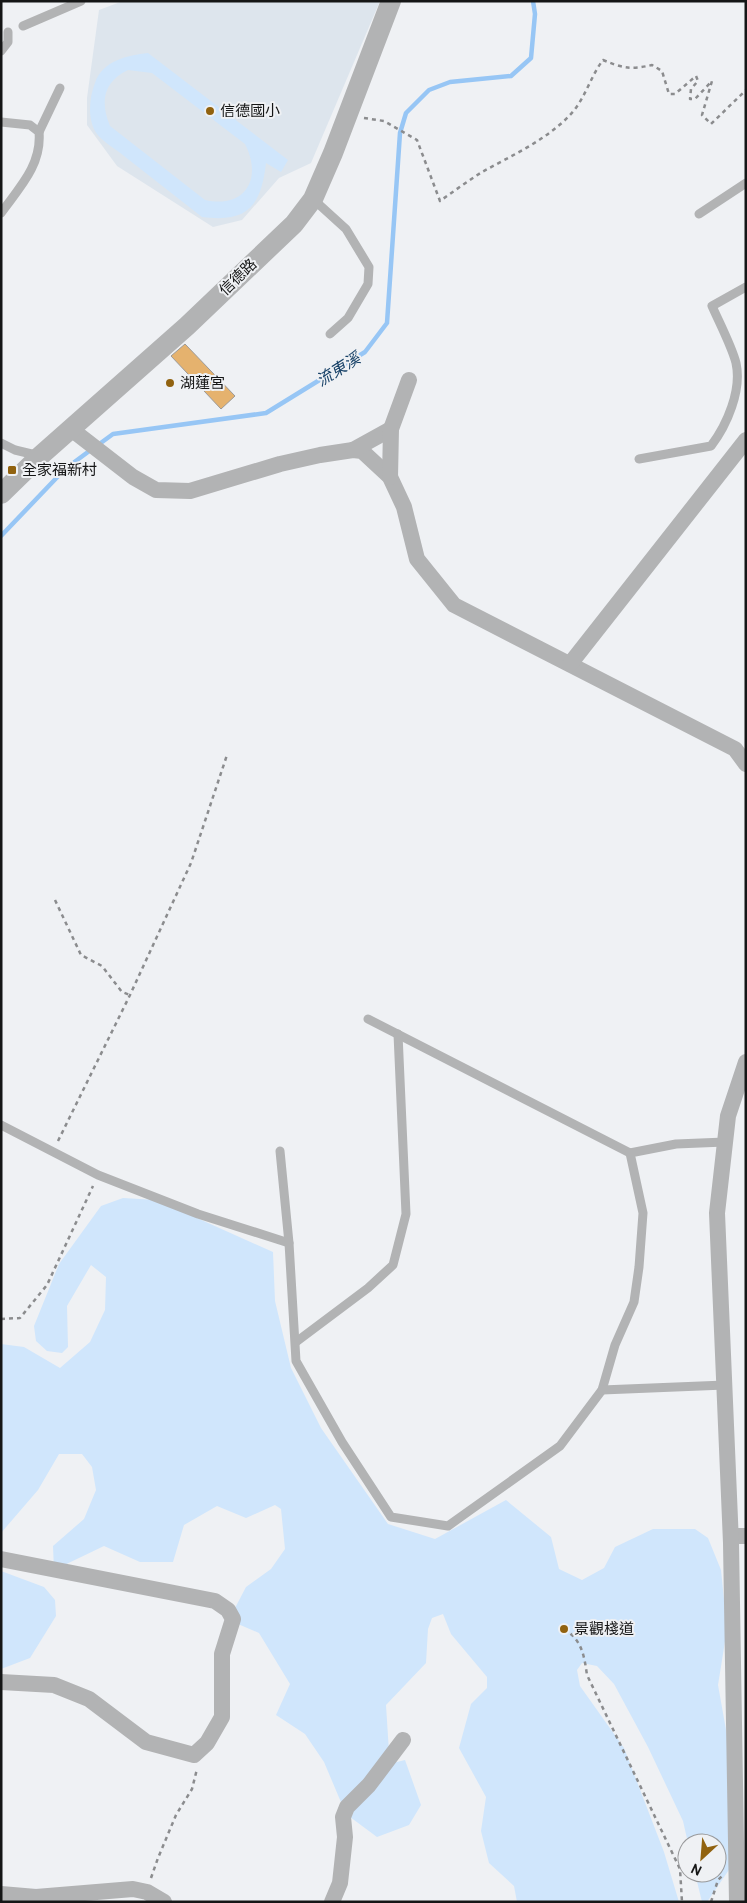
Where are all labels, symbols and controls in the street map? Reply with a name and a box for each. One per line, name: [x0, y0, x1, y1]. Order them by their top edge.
place label: 信德國小: [220, 102, 280, 122]
marker: 信德國小: [204, 105, 216, 117]
street label: 信德路: [216, 255, 262, 301]
water label: 流東溪: [313, 348, 366, 392]
place label: 湖蓮宮: [180, 375, 225, 394]
marker: 湖蓮宮: [164, 377, 176, 389]
place label: 全家福新村: [22, 461, 97, 481]
marker: 全家福新村: [6, 464, 18, 476]
place label: 景觀棧道: [574, 1620, 634, 1640]
marker: 景觀棧道: [558, 1623, 570, 1635]
north arrow: [677, 1833, 727, 1883]
text: N: [689, 1858, 705, 1878]

